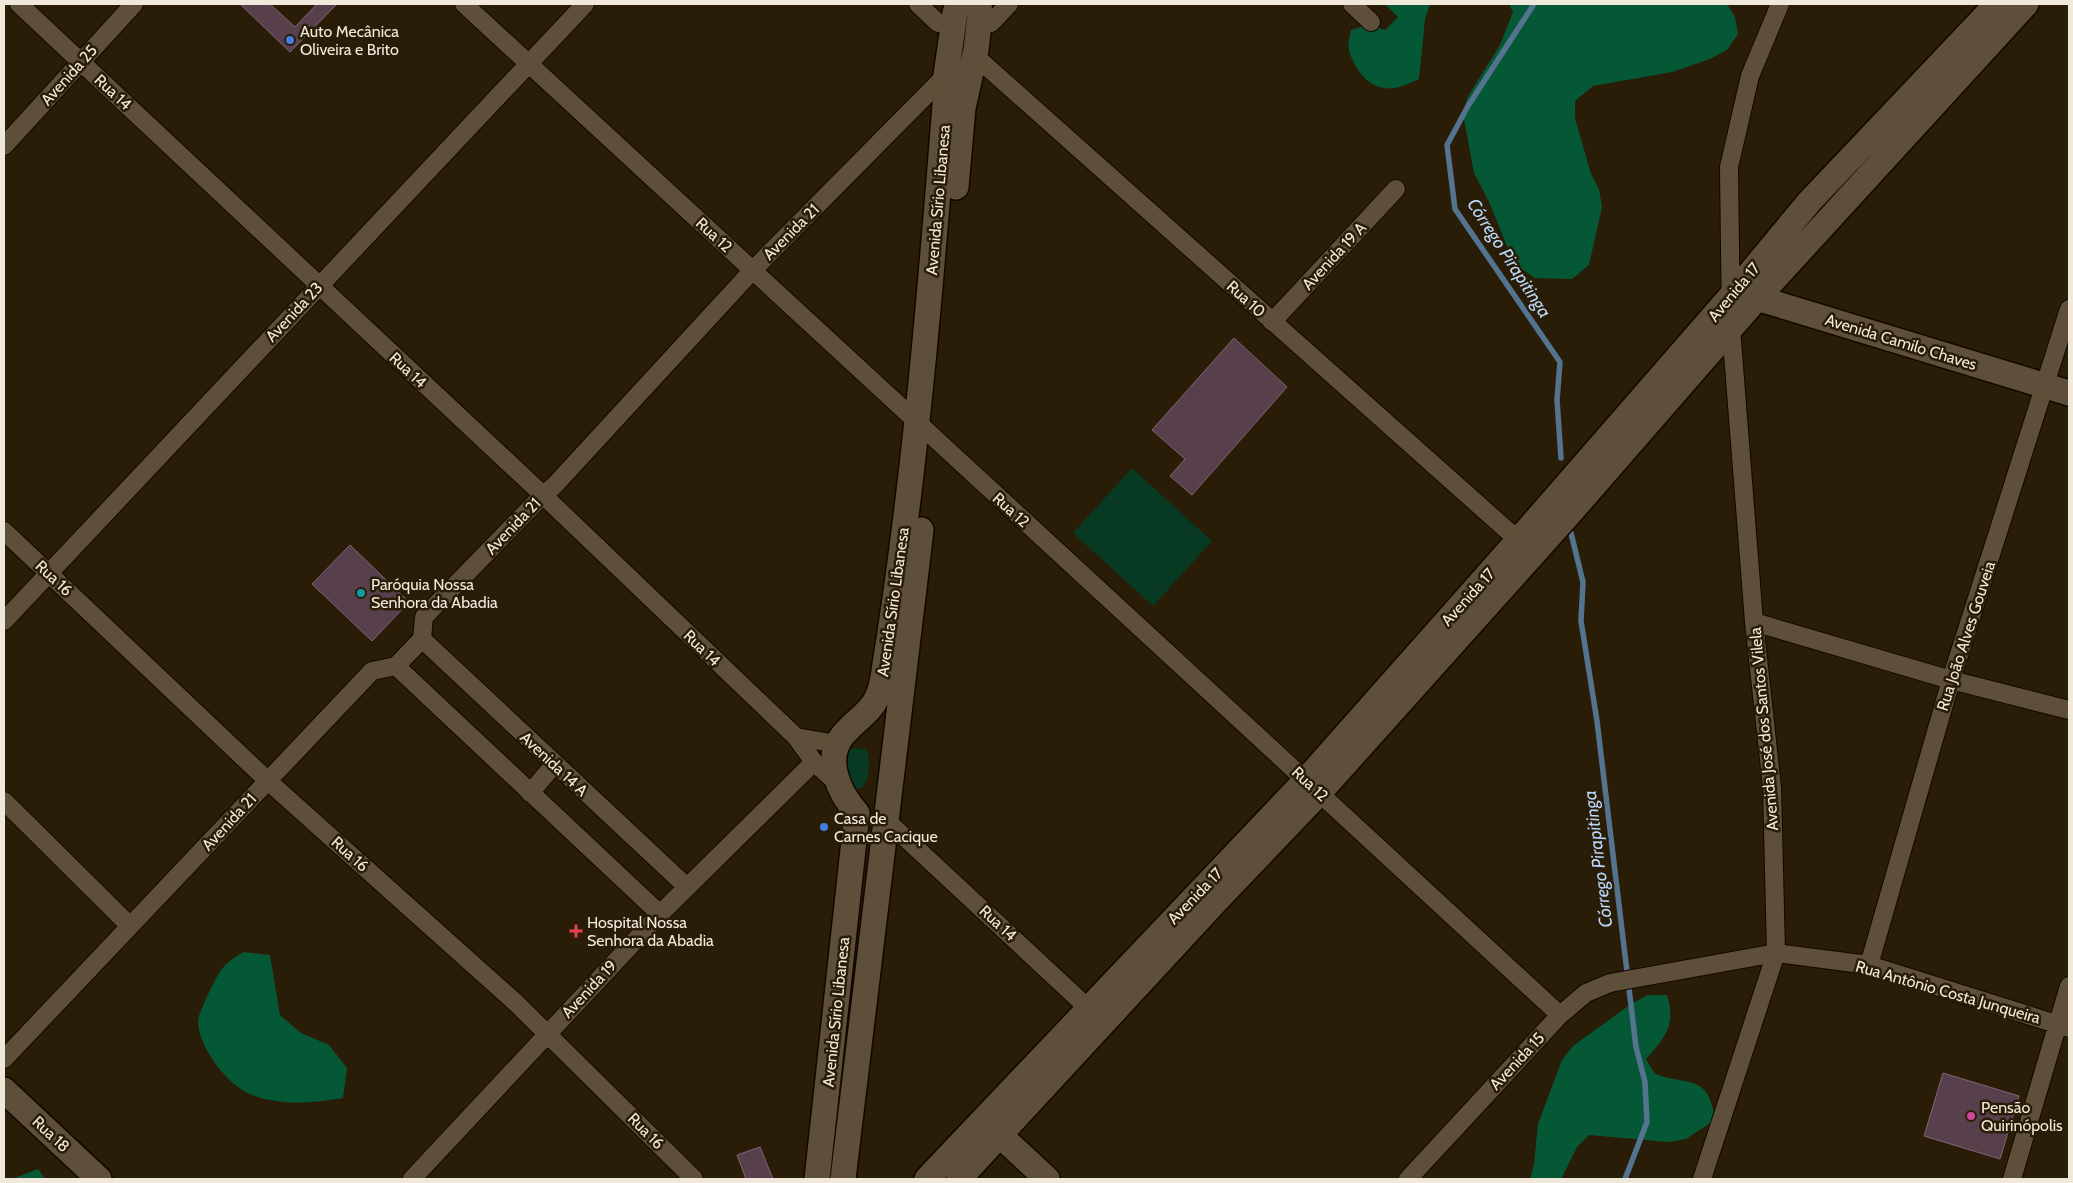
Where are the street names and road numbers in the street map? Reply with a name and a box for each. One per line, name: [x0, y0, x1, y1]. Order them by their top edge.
street label: Avenida 25: [37, 41, 101, 109]
street label: Rua 14: [91, 70, 135, 114]
street label: Avenida Sírio Libanesa: [922, 124, 954, 276]
street label: Avenida 21: [759, 200, 823, 264]
street label: Rua 12: [692, 213, 736, 257]
street label: Avenida 19 A: [1298, 218, 1370, 294]
street label: Avenida 17: [1704, 259, 1764, 325]
street label: Rua 10: [1223, 277, 1269, 321]
street label: Avenida 23: [262, 278, 326, 346]
street label: Avenida Camilo Chaves: [1823, 310, 1979, 374]
street label: Rua 14: [386, 348, 430, 392]
street label: Rua 12: [989, 489, 1033, 531]
street label: Avenida 21: [481, 494, 545, 558]
street label: Avenida Sírio Libanesa: [873, 526, 913, 678]
street label: Rua 16: [32, 556, 76, 600]
street label: Rua João Alves Gouveia: [1933, 558, 1999, 713]
street label: Avenida 17: [1437, 564, 1499, 630]
street label: Rua 14: [680, 626, 724, 670]
street label: Avenida José dos Santos Vilela: [1746, 626, 1782, 831]
street label: Avenida 14 A: [516, 728, 592, 800]
street label: Rua 12: [1288, 762, 1332, 806]
street label: Avenida 21: [198, 789, 260, 855]
street label: Rua 16: [328, 832, 372, 876]
street label: Avenida 17: [1164, 864, 1226, 928]
street label: Rua 14: [976, 901, 1020, 945]
street label: Avenida Sírio Libanesa: [819, 936, 853, 1088]
street label: Avenida 19: [557, 956, 621, 1022]
street label: Rua Antônio Costa Junqueira: [1854, 957, 2043, 1028]
street label: Avenida 15: [1486, 1028, 1548, 1094]
street label: Rua 16: [624, 1109, 668, 1153]
street label: Rua 18: [28, 1112, 74, 1156]

